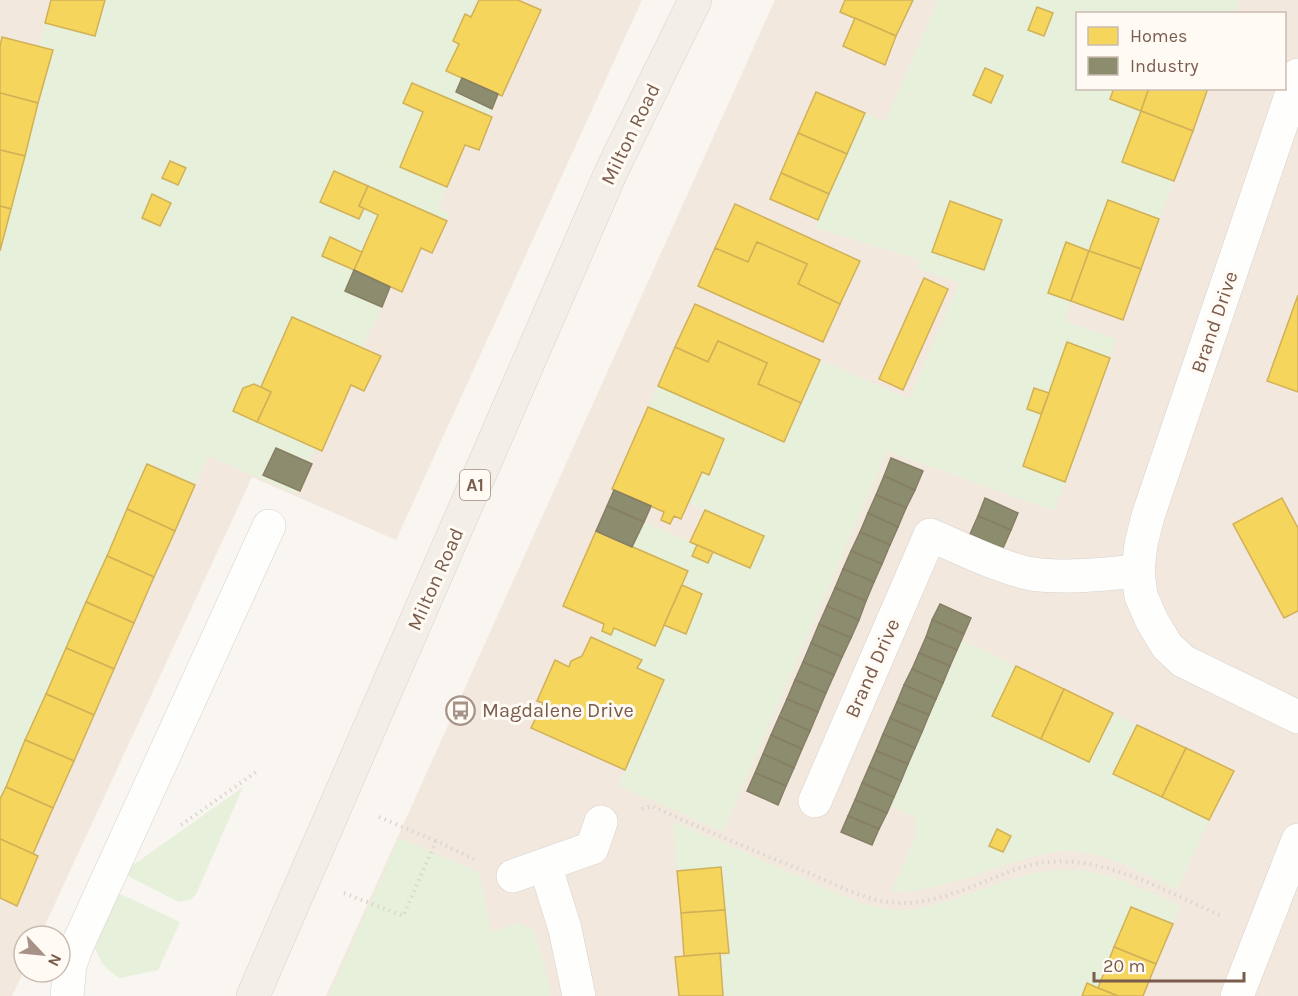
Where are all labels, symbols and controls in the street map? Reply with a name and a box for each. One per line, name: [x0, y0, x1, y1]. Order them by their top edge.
legend: [1076, 12, 1286, 90]
text: Homes: [1130, 25, 1187, 47]
text: Industry: [1130, 55, 1199, 77]
street label: Milton Road: [596, 80, 665, 189]
street label: Brand Drive: [1186, 268, 1243, 376]
road number: A1: [460, 470, 490, 500]
street label: Milton Road: [403, 524, 468, 634]
street label: Brand Drive: [840, 615, 905, 721]
bus stop icon: Magdalene Drive: [445, 694, 477, 726]
place label: Magdalene Drive: [482, 699, 634, 722]
north arrow: [12, 924, 72, 984]
scale bar: [1094, 945, 1244, 983]
text: N: [44, 951, 66, 970]
text: 20 m: [1103, 955, 1145, 977]

